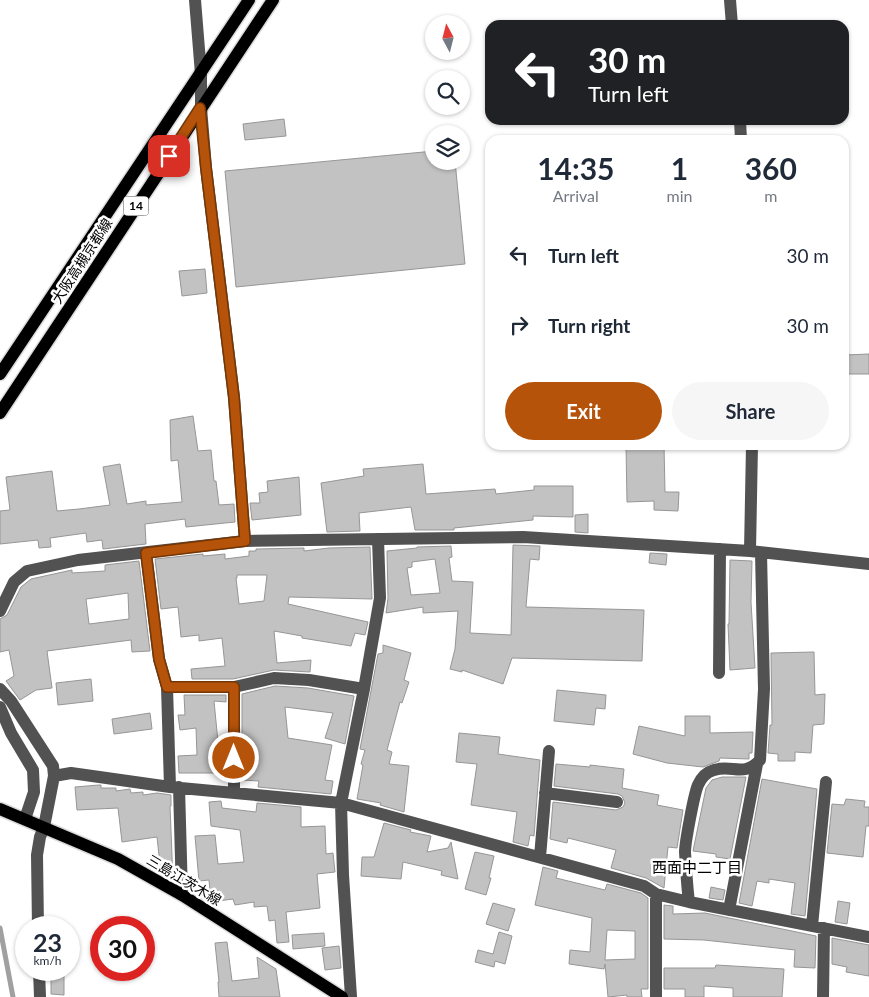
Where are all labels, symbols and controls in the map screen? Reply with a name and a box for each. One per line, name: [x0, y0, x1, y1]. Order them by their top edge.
north arrow: [425, 15, 470, 60]
map controls: [425, 15, 470, 170]
text: 30 m: [588, 38, 666, 80]
icon: left: [505, 40, 570, 105]
button: search: [425, 70, 470, 115]
text: Turn left: [588, 80, 669, 107]
button: layers: [425, 125, 470, 170]
pin: [148, 135, 190, 177]
icon: arrive: [155, 142, 183, 170]
text: 14:35: [537, 150, 614, 186]
text: 1: [671, 150, 688, 186]
text: 360: [745, 150, 797, 186]
text: Arrival: [553, 186, 599, 205]
text: min: [667, 186, 693, 205]
text: m: [764, 186, 777, 205]
road number: 14: [124, 197, 148, 216]
street label: 大阪高槻京都線: [48, 215, 115, 306]
icon: left: [505, 241, 533, 269]
text: Turn left: [548, 244, 619, 267]
text: 30 m: [786, 244, 829, 267]
icon: right: [505, 311, 533, 339]
text: Turn right: [548, 314, 630, 337]
text: 30 m: [786, 314, 829, 337]
button: Exit: [505, 382, 662, 440]
button: Share: [672, 382, 829, 440]
position arrow: [207, 731, 259, 783]
street label: 三島江茨木線: [144, 851, 225, 908]
district label: 西面中二丁目: [652, 858, 742, 876]
speed limit sign: 30: [90, 916, 155, 981]
text: 23: [33, 927, 62, 957]
text: km/h: [33, 953, 62, 968]

